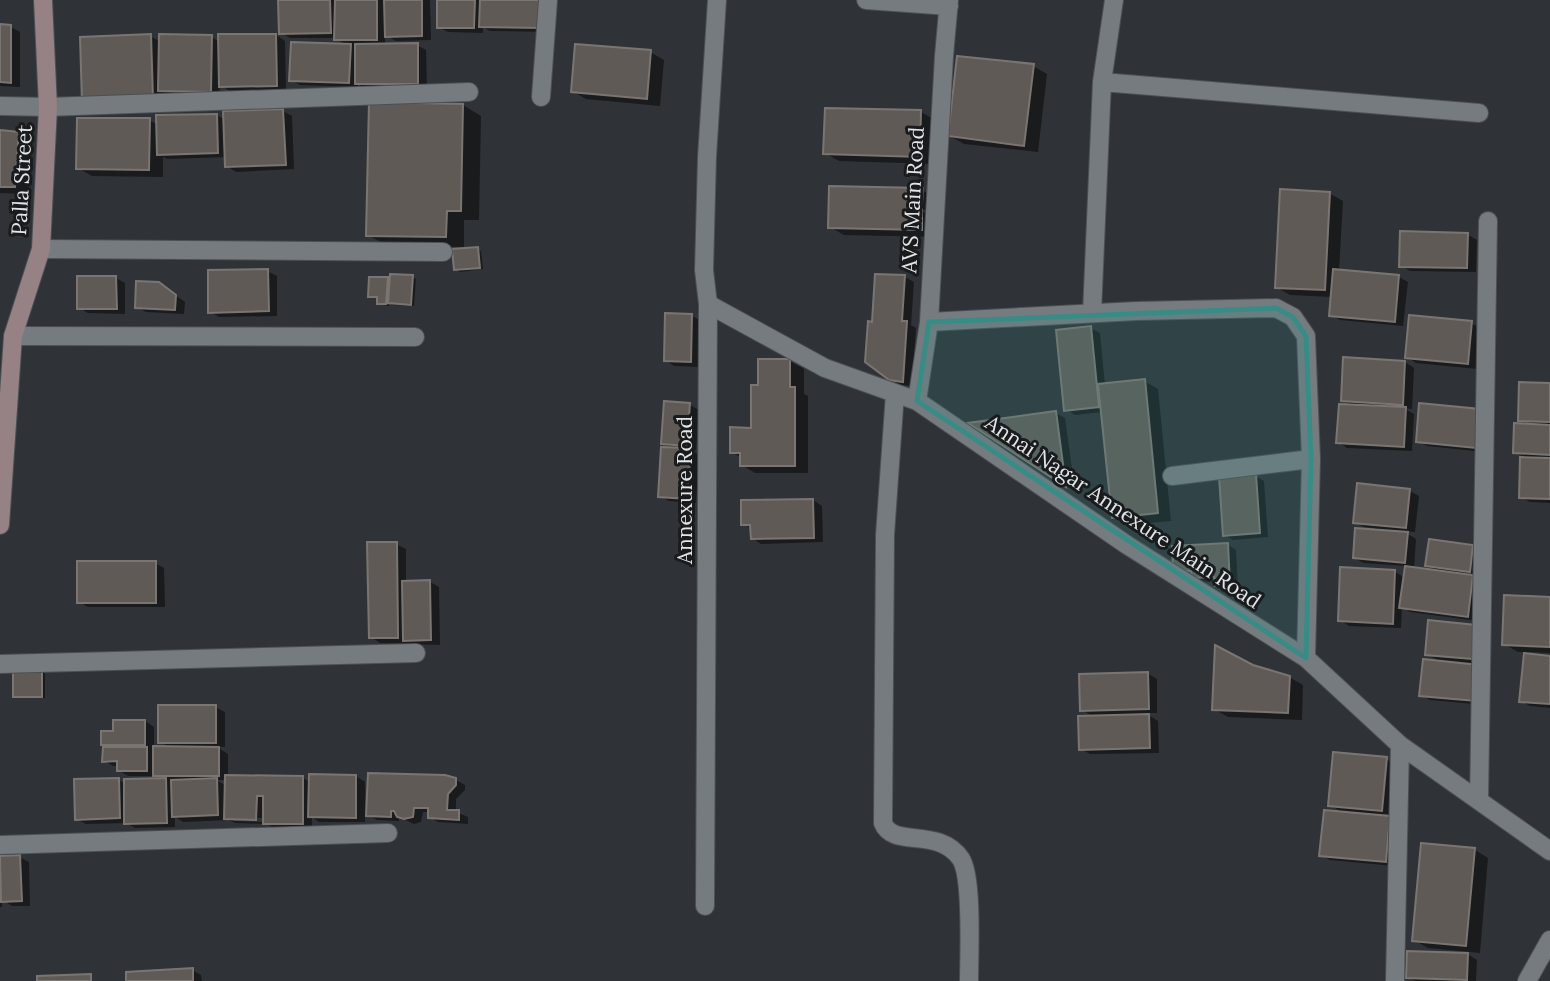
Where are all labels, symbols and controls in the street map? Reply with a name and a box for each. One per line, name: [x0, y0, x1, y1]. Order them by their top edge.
street label: Palla Street: [5, 123, 38, 236]
street label: AVS Main Road: [895, 126, 930, 275]
street label: Annai Nagar Annexure Main Road: [979, 408, 1266, 614]
street label: Annexure Road: [671, 416, 698, 565]

